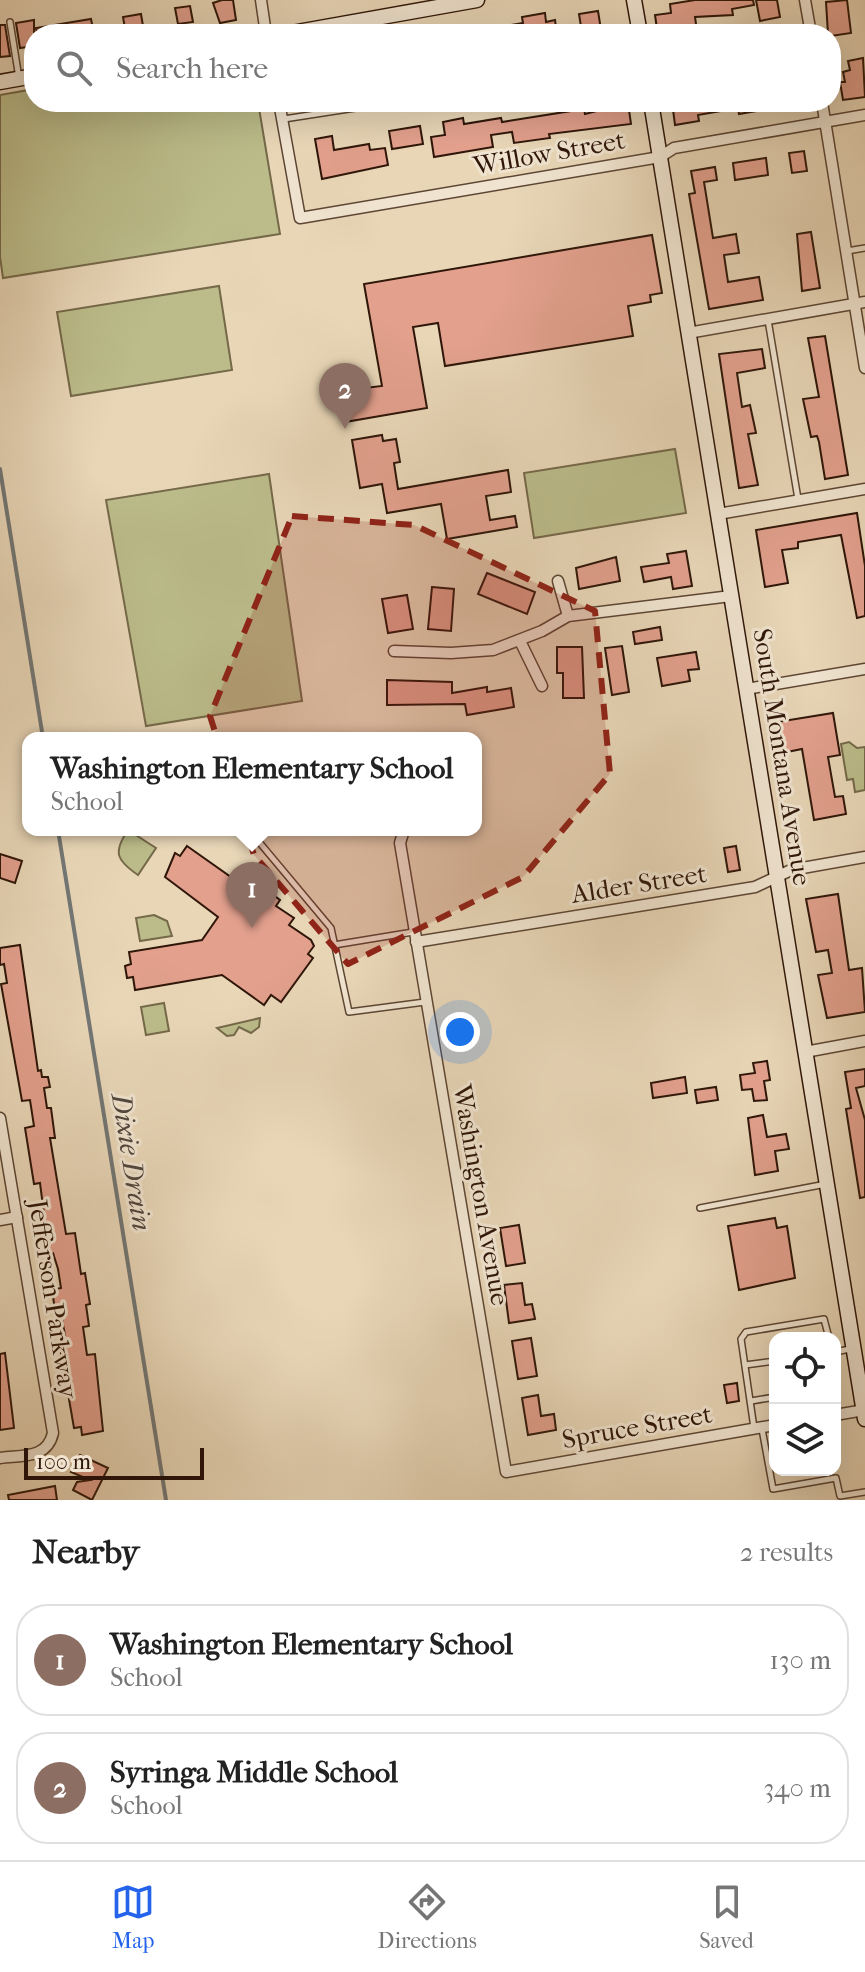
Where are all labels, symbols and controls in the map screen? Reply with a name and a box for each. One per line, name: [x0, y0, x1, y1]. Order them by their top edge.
search box: [24, 24, 841, 112]
icon: search: [52, 46, 96, 90]
text: Search here: [116, 51, 268, 86]
street label: Willow Street: [470, 124, 628, 182]
pin: 2: [319, 363, 371, 429]
street label: South Montana Avenue: [746, 626, 818, 888]
popup: [22, 732, 482, 836]
text: Washington Elementary School: [51, 751, 454, 786]
text: School: [51, 786, 123, 817]
street label: Alder Street: [568, 858, 709, 910]
pin: 1: [226, 862, 278, 928]
your location: [440, 1012, 480, 1052]
street label: Washington Avenue: [446, 1081, 516, 1308]
water label: Dixie Drain: [105, 1089, 159, 1233]
street label: Jefferson Parkway: [22, 1195, 84, 1402]
map controls: [769, 1332, 841, 1476]
button: locate: [769, 1332, 841, 1404]
street label: Spruce Street: [560, 1398, 715, 1455]
button: layers: [769, 1404, 841, 1476]
scale bar: [24, 1444, 204, 1480]
text: 100 m: [36, 1449, 91, 1475]
text: Nearby: [32, 1532, 139, 1572]
text: 2 results: [740, 1537, 833, 1568]
text: Washington Elementary School: [110, 1627, 513, 1662]
text: 1: [55, 1645, 65, 1676]
text: 130 m: [770, 1645, 831, 1676]
text: School: [110, 1662, 183, 1693]
text: Syringa Middle School: [110, 1755, 398, 1790]
text: 2: [53, 1773, 67, 1804]
text: 340 m: [763, 1773, 831, 1804]
text: School: [110, 1790, 183, 1821]
tab: Map: [111, 1880, 155, 1954]
tab: Directions: [378, 1880, 477, 1954]
tab: Saved: [699, 1880, 754, 1954]

